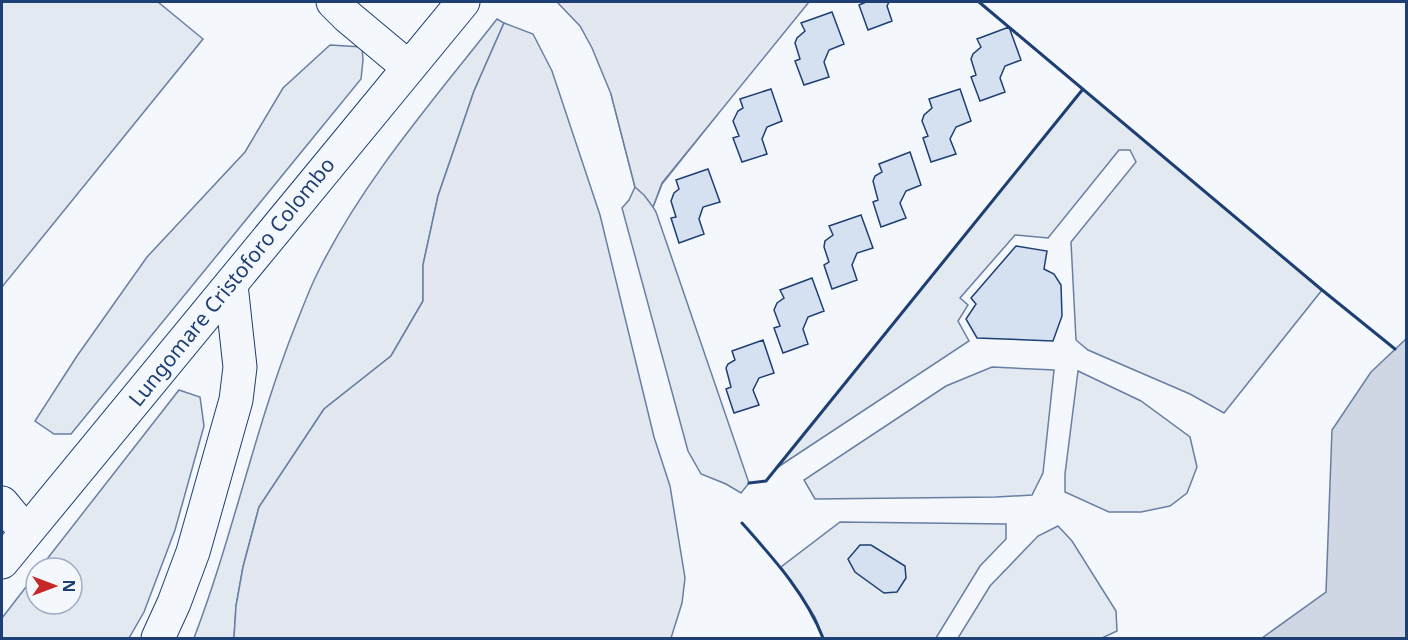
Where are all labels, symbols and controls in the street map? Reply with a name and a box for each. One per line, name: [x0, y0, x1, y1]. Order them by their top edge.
street label: Lungomare Cristoforo Colombo: [122, 151, 341, 412]
north arrow: [24, 556, 84, 616]
text: N: [58, 579, 80, 593]

